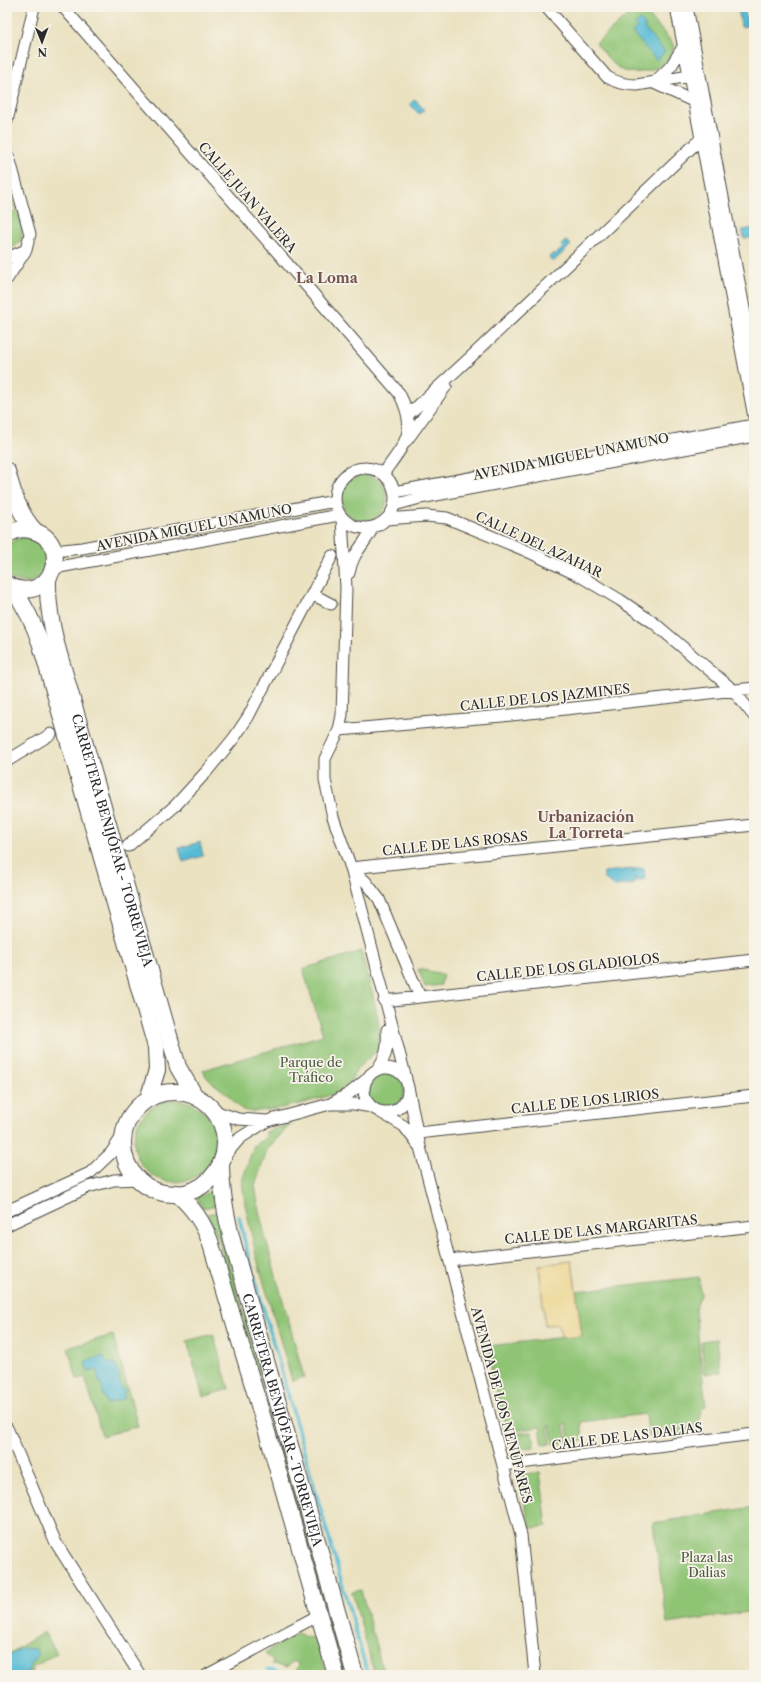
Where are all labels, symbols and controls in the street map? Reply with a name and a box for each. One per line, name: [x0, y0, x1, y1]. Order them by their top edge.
north arrow: [22, 22, 62, 62]
text: N: [37, 45, 47, 59]
street label: CALLE JUAN VALERA: [196, 138, 301, 256]
district label: La Loma: [296, 269, 359, 287]
street label: AVENIDA MIGUEL UNAMUNO: [471, 429, 670, 483]
street label: AVENIDA MIGUEL UNAMUNO: [94, 500, 293, 554]
street label: CALLE DEL AZAHAR: [473, 508, 606, 581]
street label: CALLE DE LOS JAZMINES: [459, 680, 631, 714]
street label: CARRETERA BENIJÓFAR - TORREVIEJA: [69, 712, 157, 969]
district label: Urbanización La Torreta: [538, 808, 635, 842]
street label: CALLE DE LAS ROSAS: [381, 827, 529, 859]
street label: CALLE DE LOS GLADIOLOS: [476, 949, 661, 985]
park label: Parque de Tráfico: [280, 1054, 342, 1085]
street label: CALLE DE LOS LIRIOS: [510, 1085, 660, 1117]
street label: CALLE DE LAS MARGARITAS: [504, 1211, 699, 1247]
street label: CARRETERA BENIJÓFAR - TORREVIEJA: [239, 1292, 326, 1549]
street label: AVENIDA DE LOS NENÚFARES: [468, 1304, 536, 1505]
street label: CALLE DE LAS DALIAS: [551, 1419, 704, 1453]
park label: Plaza las Dalias: [681, 1549, 734, 1580]

